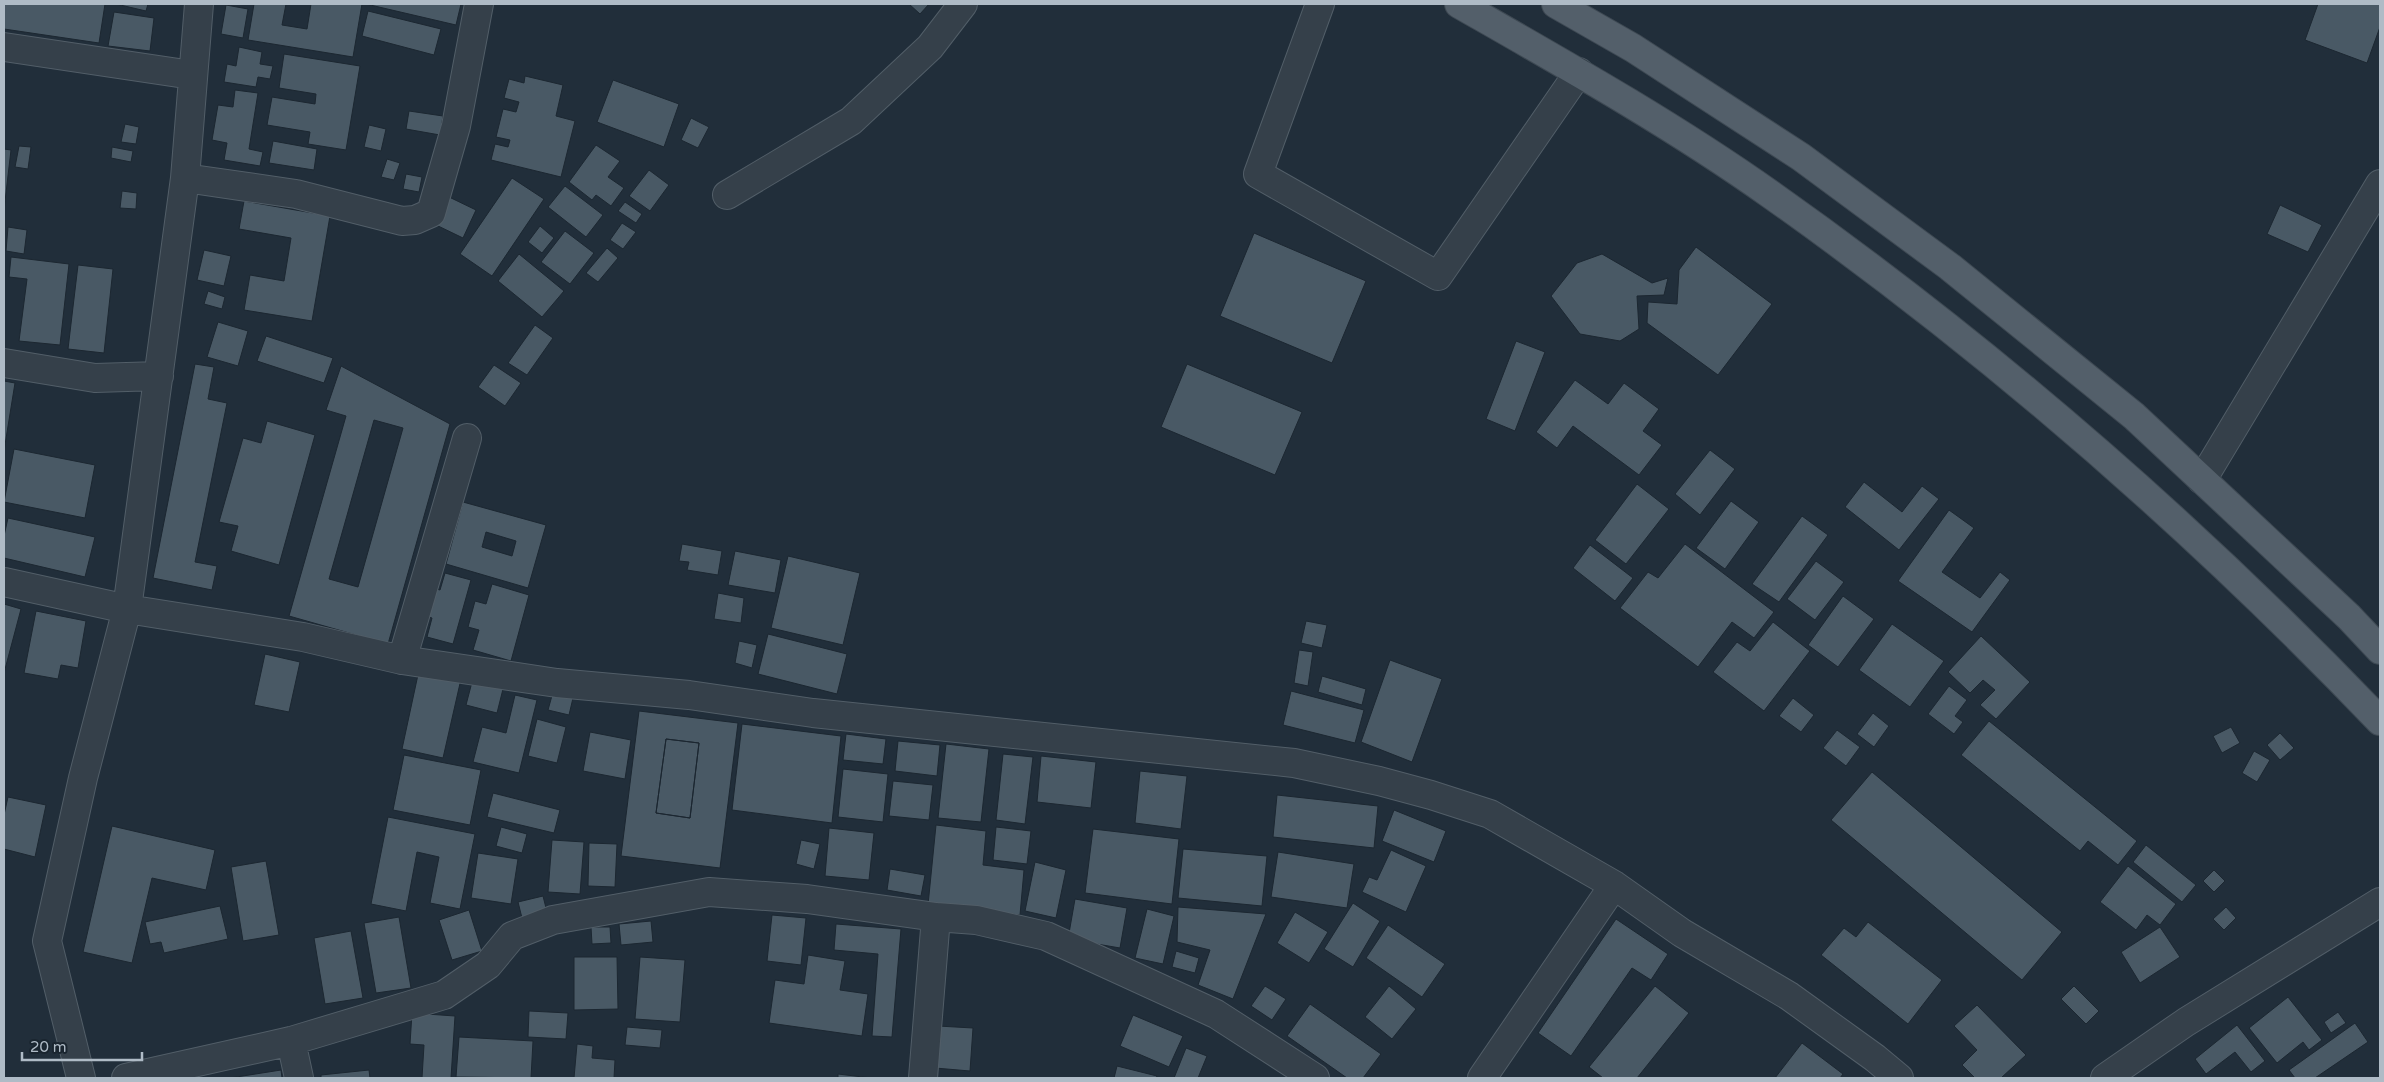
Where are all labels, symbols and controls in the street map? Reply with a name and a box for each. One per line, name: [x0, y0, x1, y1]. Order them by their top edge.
scale bar: [22, 1030, 142, 1062]
text: 20 m: [30, 1038, 67, 1056]

